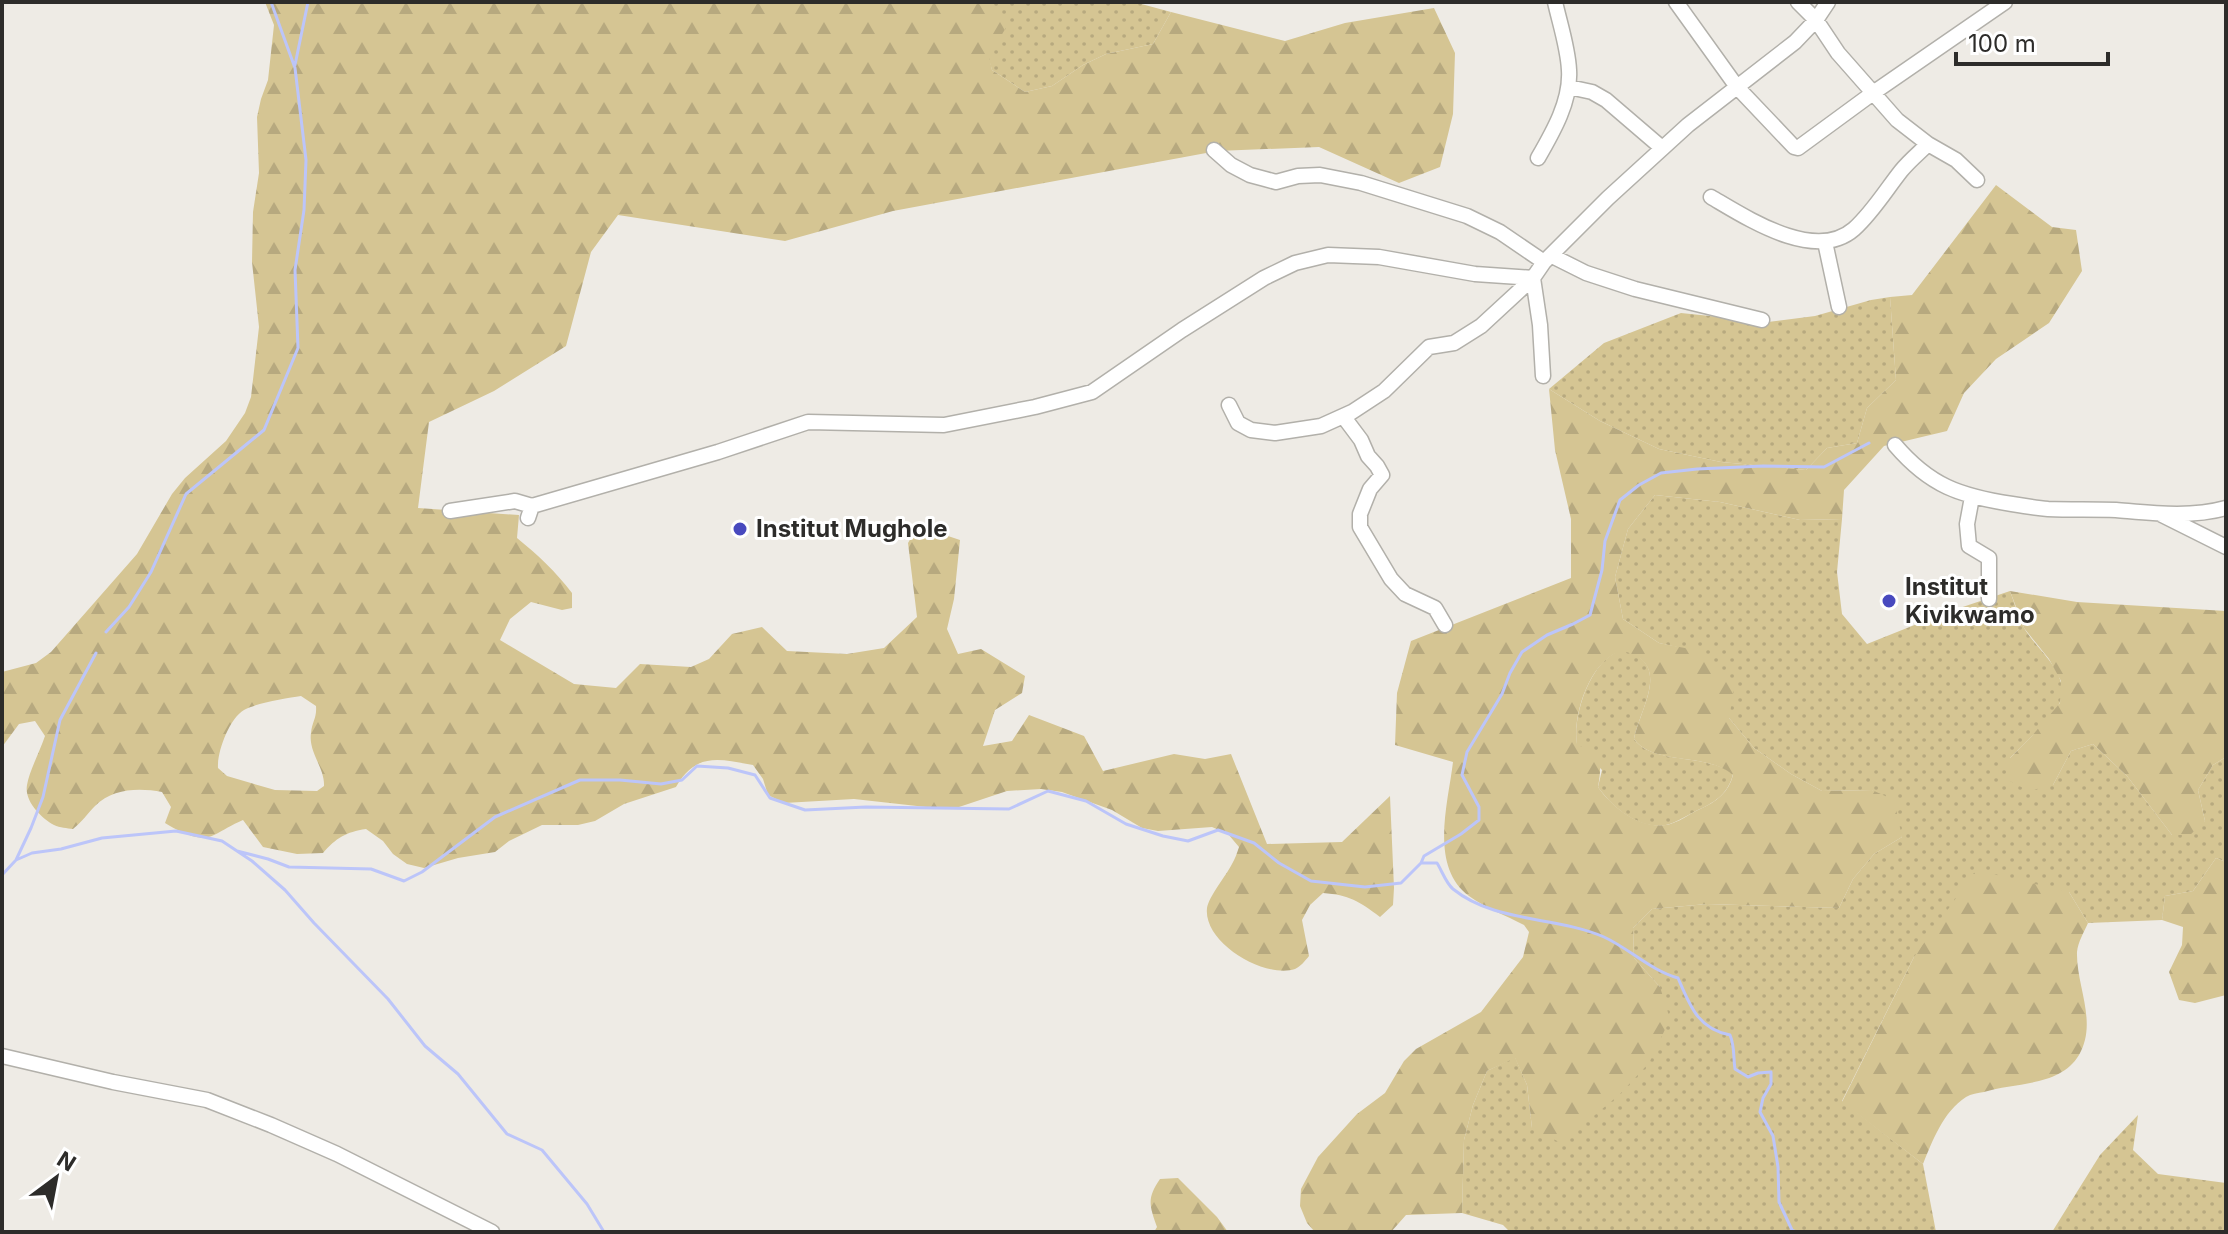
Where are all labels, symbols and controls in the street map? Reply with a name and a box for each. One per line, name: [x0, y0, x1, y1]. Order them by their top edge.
scale bar: [1956, 16, 2108, 66]
text: 100 m: [1968, 29, 2036, 58]
place label: Institut Mughole: [756, 514, 948, 543]
marker: Institut Mughole: [731, 520, 749, 538]
place label: Institut Kivikwamo: [1905, 572, 2035, 629]
marker: Institut Kivikwamo: [1880, 592, 1898, 610]
north arrow: [16, 1138, 96, 1218]
text: N: [53, 1146, 81, 1177]

